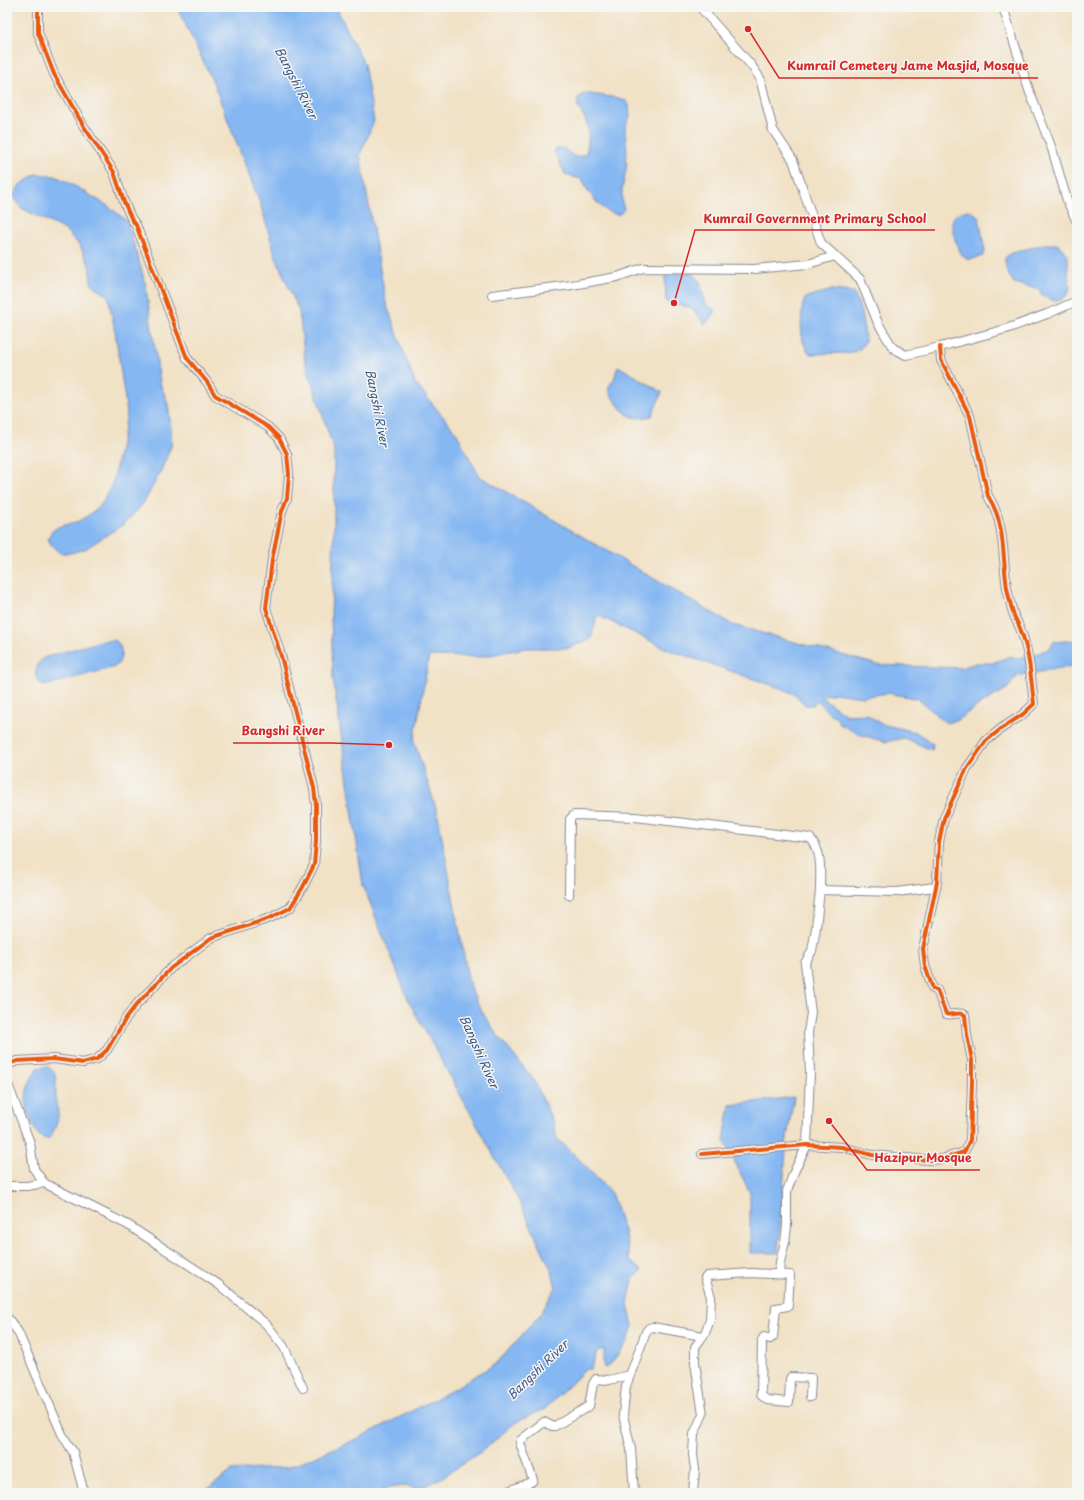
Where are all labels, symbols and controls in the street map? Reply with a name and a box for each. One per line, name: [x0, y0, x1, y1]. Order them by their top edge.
water label: Bangshi River: [271, 43, 323, 123]
callout: Kumrail Cemetery Jame Masjid, Mosque: [779, 54, 1038, 78]
text: Kumrail Cemetery Jame Masjid, Mosque: [787, 56, 1029, 74]
callout: Kumrail Government Primary School: [695, 206, 935, 230]
text: Kumrail Government Primary School: [704, 209, 927, 227]
water label: Bangshi River: [362, 367, 395, 450]
callout: Bangshi River: [233, 719, 332, 743]
text: Bangshi River: [241, 721, 325, 739]
water label: Bangshi River: [456, 1012, 505, 1093]
callout: Hazipur Mosque: [867, 1146, 980, 1170]
text: Hazipur Mosque: [874, 1148, 972, 1166]
water label: Bangshi River: [503, 1334, 573, 1403]

